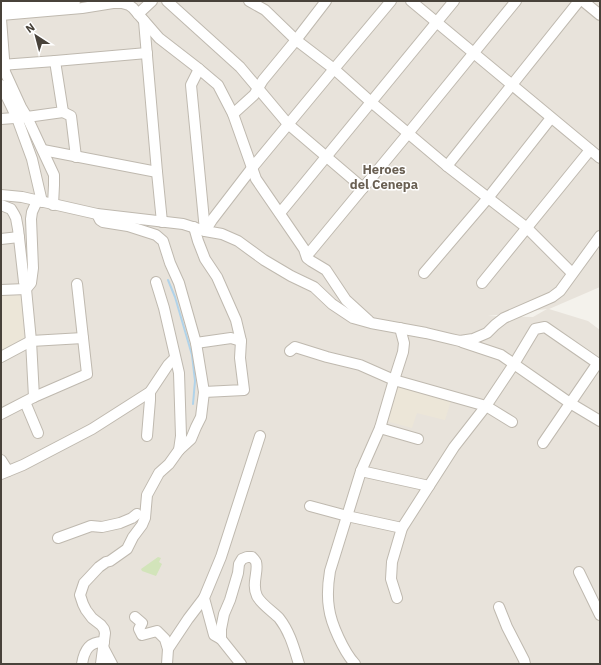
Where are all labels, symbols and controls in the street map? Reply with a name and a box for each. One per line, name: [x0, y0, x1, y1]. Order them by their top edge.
north arrow: [16, 16, 56, 56]
text: N: [23, 20, 37, 36]
district label: Heroes del Cenepa: [350, 161, 418, 193]

